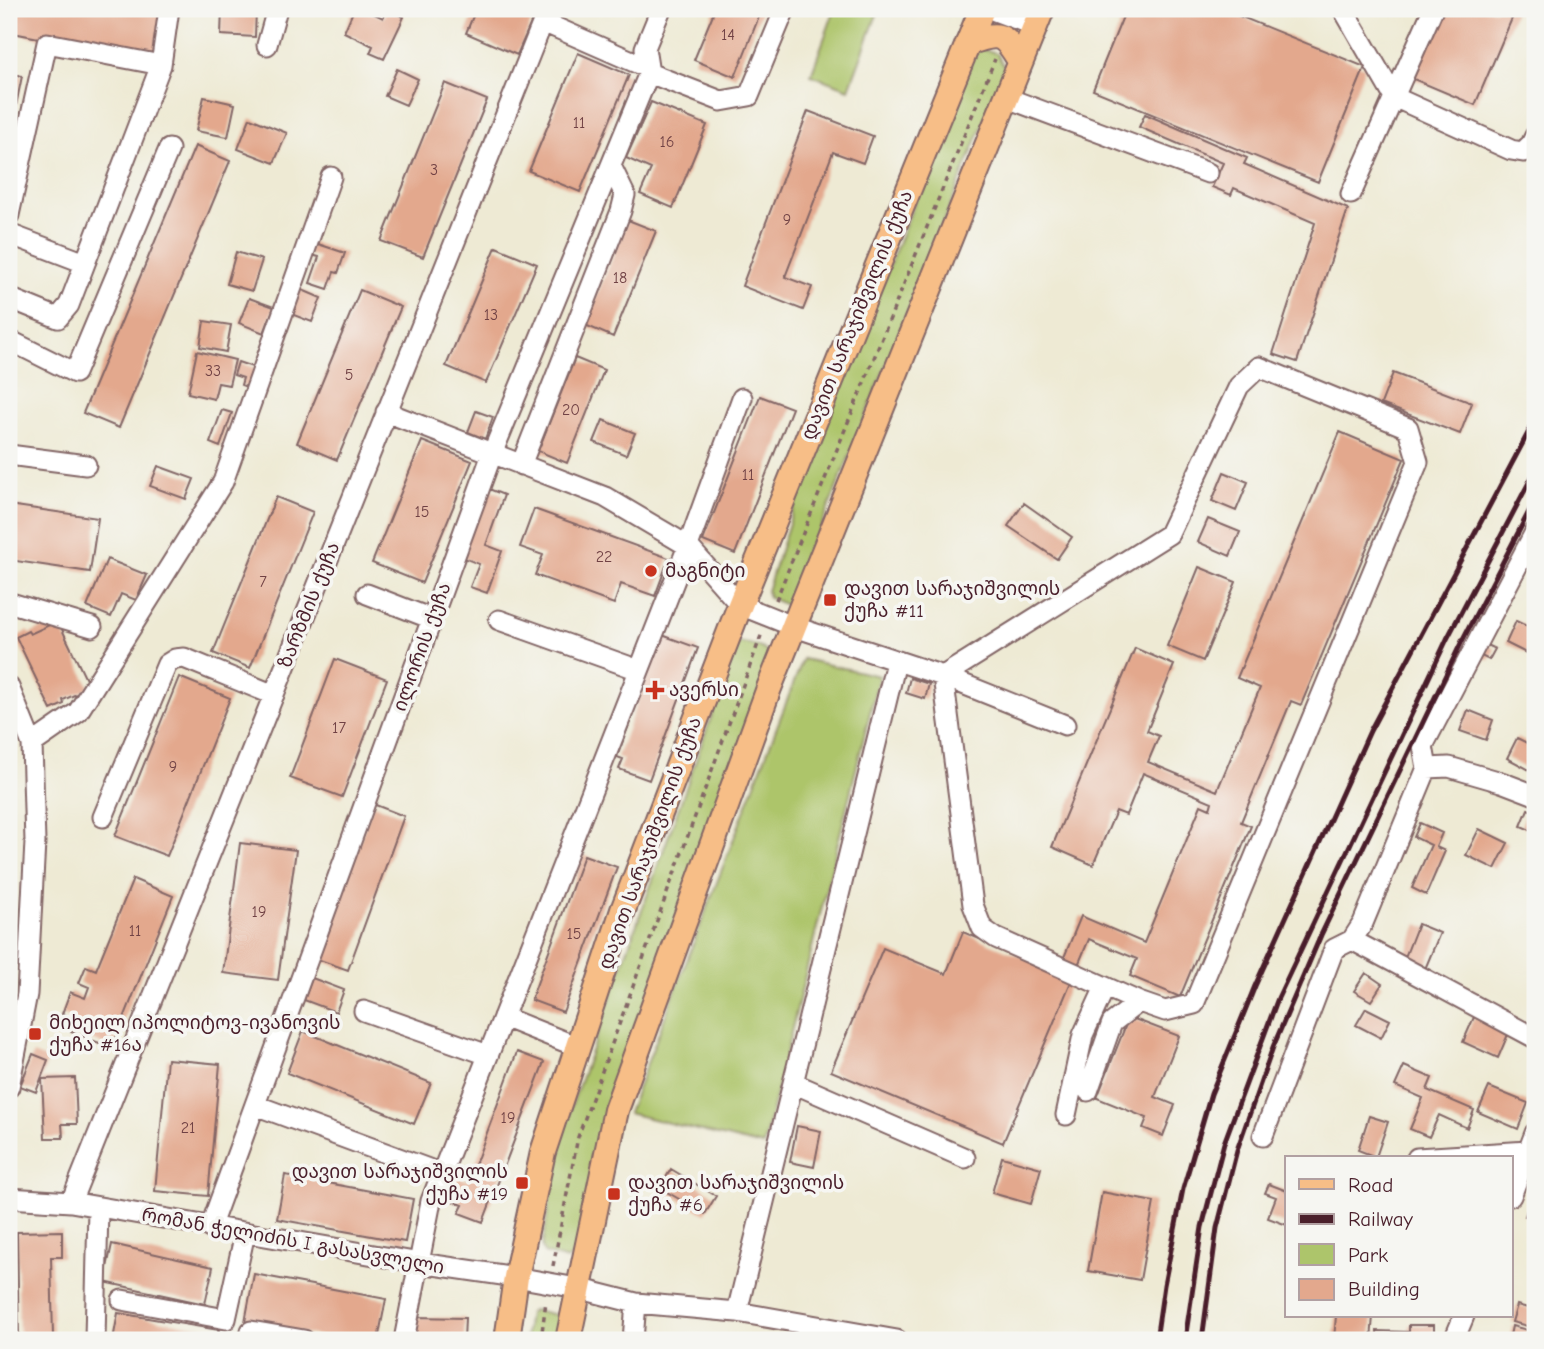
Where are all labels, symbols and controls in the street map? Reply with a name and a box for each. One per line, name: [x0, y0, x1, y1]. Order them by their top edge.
house number: 14: [721, 26, 735, 44]
house number: 11: [573, 114, 585, 132]
house number: 16: [659, 133, 675, 151]
house number: 3: [430, 161, 438, 179]
street label: დავით სარაჯიშვილის ქუჩა: [797, 187, 918, 443]
house number: 9: [783, 211, 791, 229]
house number: 18: [613, 269, 627, 287]
house number: 13: [484, 306, 498, 324]
house number: 33: [205, 362, 221, 380]
house number: 5: [345, 366, 353, 384]
house number: 20: [562, 401, 580, 419]
house number: 11: [742, 466, 754, 484]
house number: 15: [414, 503, 430, 521]
street label: ზარზმის ქუჩა: [274, 539, 344, 671]
house number: 22: [596, 548, 612, 566]
place label: მაგნიტი: [665, 560, 745, 582]
marker: მაგნიტი: [643, 563, 659, 579]
house number: 7: [259, 573, 267, 591]
place label: დავით სარაჯიშვილის ქუჩა #11: [844, 578, 1060, 622]
street label: ილორის ქუჩა: [389, 580, 456, 715]
marker: დავით სარაჯიშვილის ქუჩა #11: [822, 592, 838, 608]
place label: ავერსი: [669, 679, 739, 701]
marker: ავერსი: [647, 682, 663, 698]
street label: დავით სარაჯიშვილის ქუჩა: [594, 714, 707, 973]
house number: 17: [332, 719, 346, 737]
house number: 9: [169, 758, 177, 776]
house number: 19: [252, 903, 266, 921]
house number: 11: [129, 922, 141, 940]
house number: 15: [566, 925, 582, 943]
place label: მიხეილ იპოლიტოვ-ივანოვის ქუჩა #16ა: [49, 1012, 341, 1056]
marker: მიხეილ იპოლიტოვ-ივანოვის ქუჩა #16ა: [27, 1026, 43, 1042]
house number: 19: [501, 1109, 515, 1127]
house number: 21: [181, 1119, 195, 1137]
legend: [1285, 1156, 1512, 1318]
place label: დავით სარაჯიშვილის ქუჩა #19: [292, 1161, 508, 1205]
place label: დავით სარაჯიშვილის ქუჩა #6: [628, 1172, 844, 1216]
text: Road: [1348, 1173, 1393, 1197]
marker: დავით სარაჯიშვილის ქუჩა #19: [514, 1175, 530, 1191]
marker: დავით სარაჯიშვილის ქუჩა #6: [606, 1186, 622, 1202]
street label: რომან ჭელიძის I გასასვლელი: [140, 1204, 446, 1279]
text: Railway: [1348, 1207, 1413, 1231]
text: Park: [1348, 1243, 1388, 1267]
text: Building: [1348, 1277, 1420, 1301]

